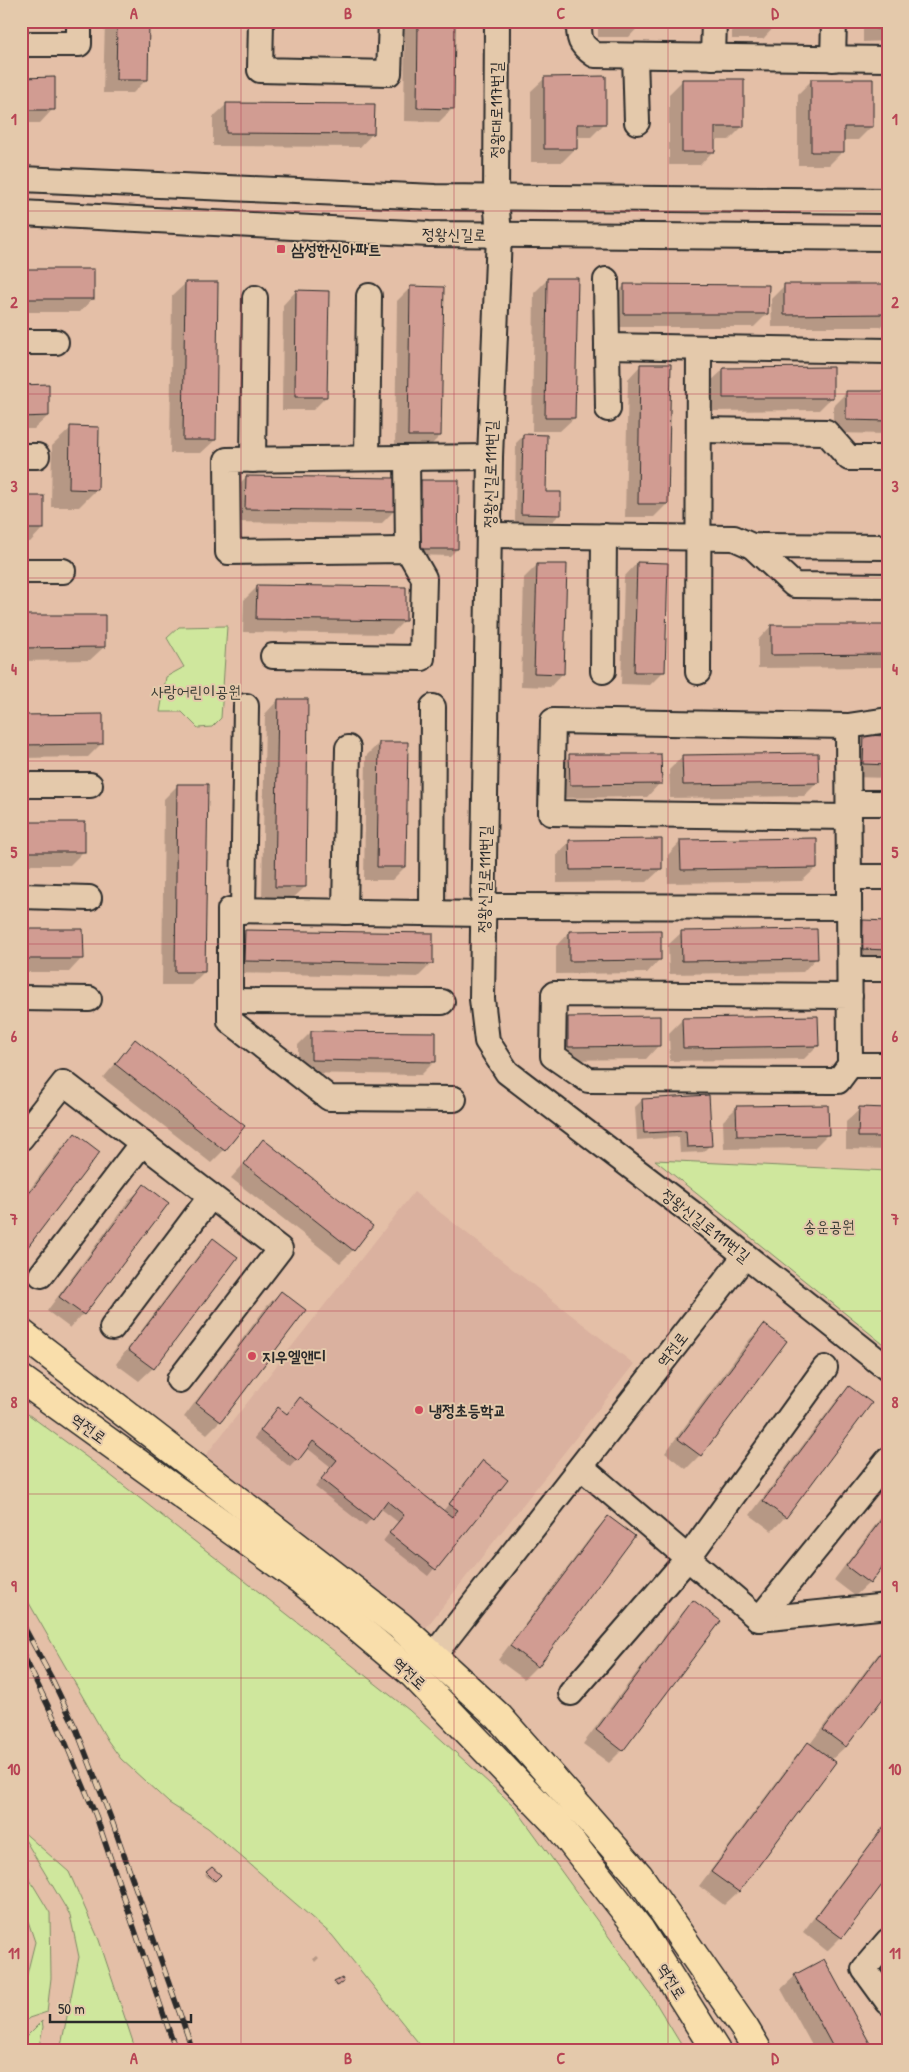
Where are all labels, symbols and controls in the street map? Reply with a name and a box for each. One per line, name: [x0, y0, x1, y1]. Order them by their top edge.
text: A: [130, 2, 138, 24]
text: B: [344, 2, 352, 24]
text: C: [557, 2, 566, 24]
text: D: [771, 2, 779, 24]
street label: 정왕대로117번길: [485, 61, 507, 158]
text: 1: [11, 108, 17, 130]
text: 1: [892, 108, 898, 130]
street label: 정왕신길로: [422, 222, 486, 246]
place label: 삼성한신아파트: [291, 238, 381, 260]
marker: 삼성한신아파트: [275, 243, 287, 255]
text: 2: [10, 291, 18, 313]
text: 2: [891, 291, 899, 313]
street label: 정왕신길로111번길: [478, 420, 502, 528]
text: 3: [10, 475, 18, 497]
text: 3: [891, 475, 899, 497]
text: 4: [11, 658, 17, 680]
text: 4: [892, 658, 898, 680]
park label: 사랑어린이공원: [151, 680, 241, 702]
street label: 정왕신길로111번길: [472, 825, 496, 933]
text: 5: [11, 841, 18, 863]
text: 5: [892, 841, 899, 863]
text: 6: [11, 1025, 18, 1047]
text: 6: [892, 1025, 899, 1047]
street label: 정왕신길로111번길: [657, 1183, 755, 1267]
text: 7: [9, 1208, 18, 1230]
text: 7: [890, 1208, 899, 1230]
park label: 송운공원: [803, 1215, 855, 1237]
street label: 역전로: [651, 1327, 693, 1371]
place label: 지우엘앤디: [262, 1345, 326, 1367]
marker: 지우엘앤디: [246, 1350, 258, 1362]
text: 8: [11, 1391, 18, 1413]
text: 8: [892, 1391, 899, 1413]
place label: 냉정초등학교: [429, 1399, 506, 1421]
marker: 냉정초등학교: [413, 1404, 425, 1416]
street label: 역전로: [67, 1408, 111, 1448]
text: 9: [11, 1575, 17, 1597]
text: 9: [892, 1575, 898, 1597]
street label: 역전로: [388, 1652, 432, 1694]
text: 10: [8, 1758, 20, 1780]
text: 10: [889, 1758, 901, 1780]
text: 11: [8, 1942, 20, 1964]
text: 11: [889, 1942, 901, 1964]
street label: 역전로: [652, 1959, 692, 2003]
scale bar: [50, 1992, 191, 2024]
text: 50 m: [58, 1998, 85, 2019]
text: A: [130, 2047, 138, 2069]
text: B: [344, 2047, 352, 2069]
text: C: [557, 2047, 566, 2069]
text: D: [771, 2047, 779, 2069]

